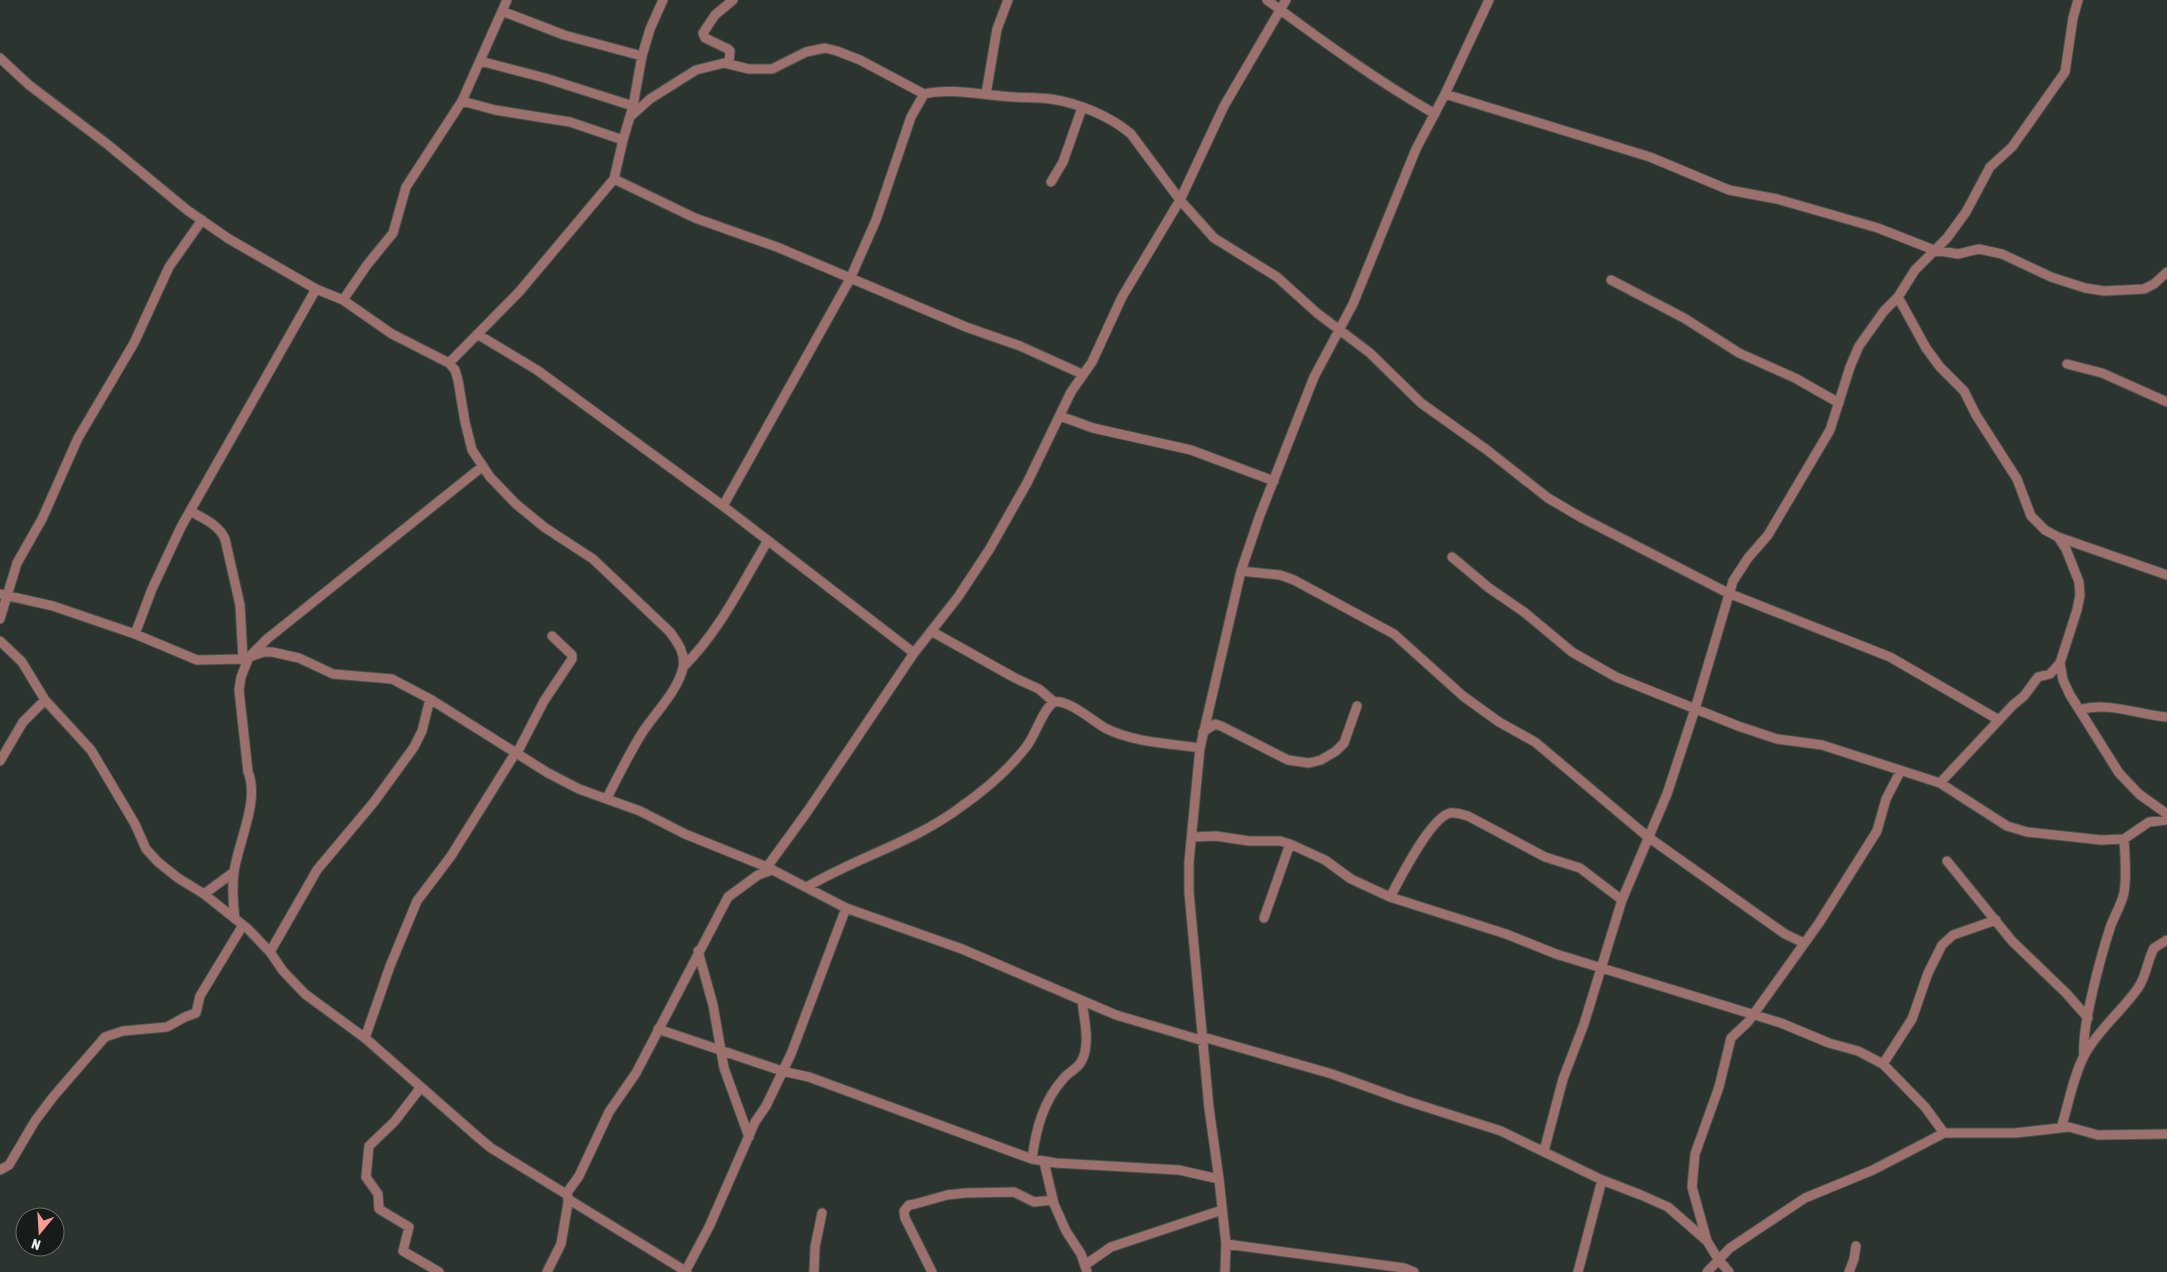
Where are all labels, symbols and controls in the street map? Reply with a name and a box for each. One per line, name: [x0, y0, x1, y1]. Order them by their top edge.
north arrow: [15, 1207, 65, 1257]
text: N: [30, 1235, 42, 1253]

